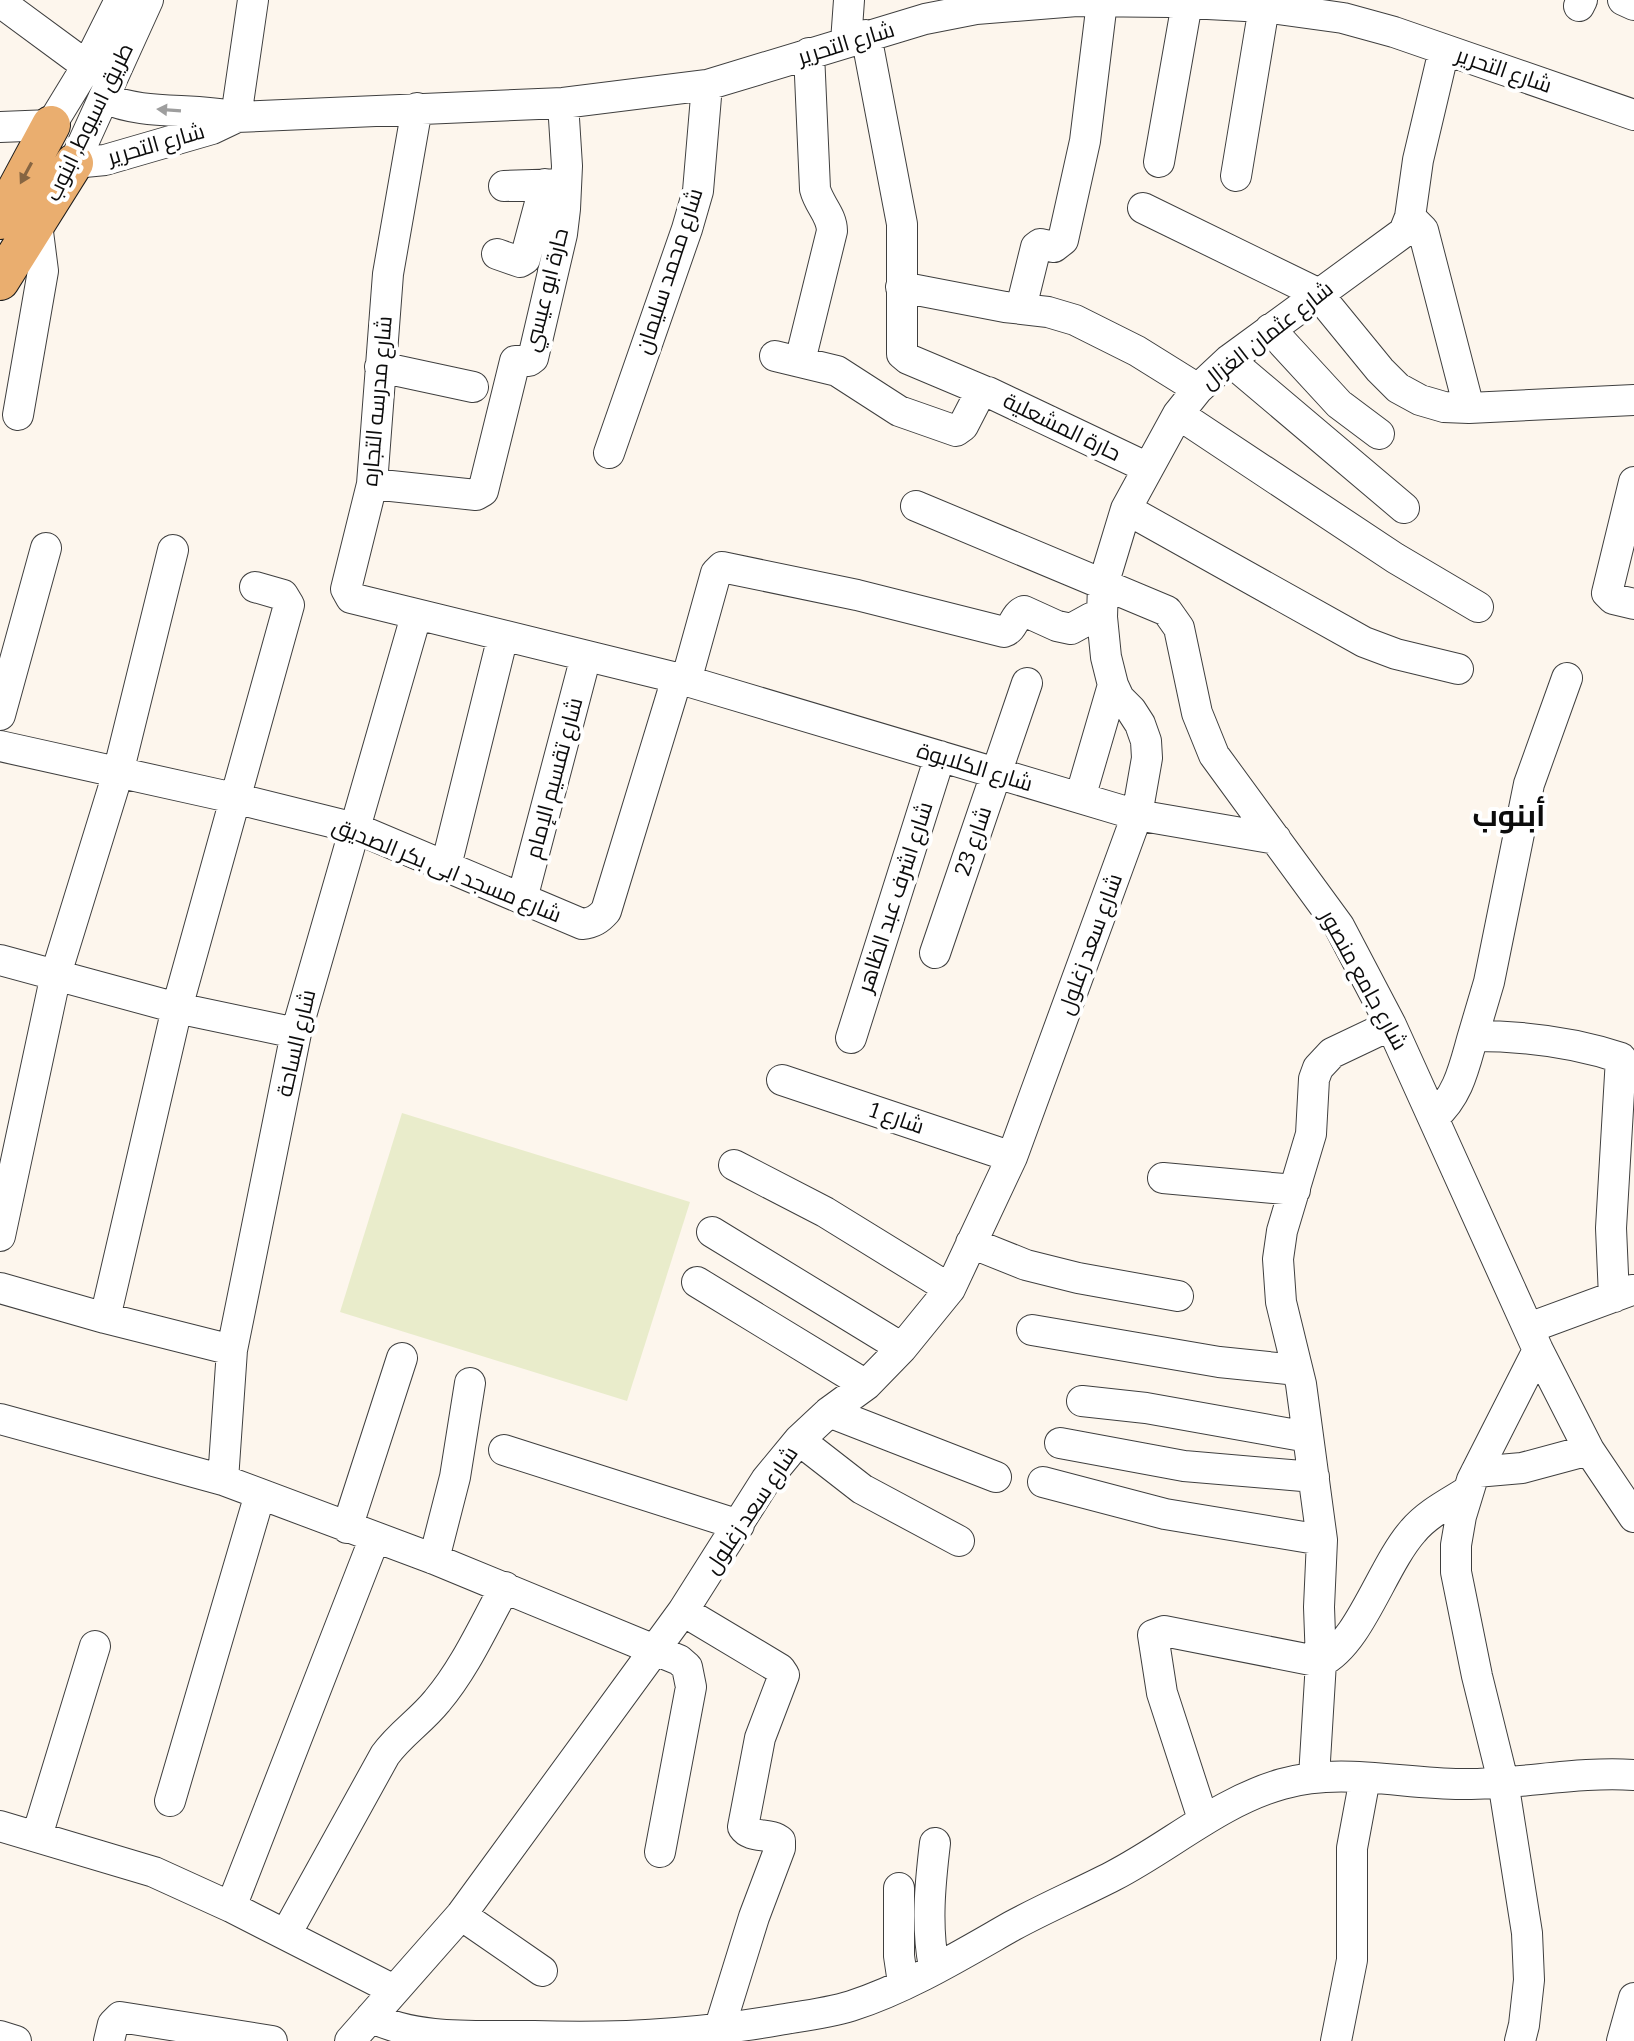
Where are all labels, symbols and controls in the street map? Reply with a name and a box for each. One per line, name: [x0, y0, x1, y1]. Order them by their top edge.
street label: شارع التحرير: [793, 16, 898, 72]
street label: طريق اسيوط, ابنوب: [39, 39, 139, 205]
street label: شارع التحرير: [1450, 40, 1555, 100]
one-way arrow: [156, 103, 181, 116]
street label: شارع التحرير: [103, 117, 208, 172]
one-way arrow: [19, 161, 32, 184]
street label: شارع محمد سليمان: [629, 185, 709, 358]
street label: حارة ابو عيسي: [518, 225, 577, 355]
street label: شارع عثمان الغزال: [1196, 275, 1339, 396]
street label: شارع مدرسه التجاره: [356, 315, 399, 487]
street label: حارة المشعلية: [999, 387, 1125, 467]
street label: شارع تقسيم الإمام: [520, 694, 590, 862]
street label: شارع الكلابوة: [914, 737, 1036, 798]
district label: أبنوب: [1473, 796, 1545, 834]
street label: شارع اشرف عبد الظاهر: [851, 798, 940, 998]
street label: شارع 23: [949, 803, 998, 880]
street label: شارع مسجد ابى بكر الصديق: [328, 812, 565, 929]
street label: شارع سعد زغلول: [1052, 870, 1129, 1019]
street label: شارع جامع منصور: [1313, 903, 1414, 1055]
street label: شارع الساحة: [271, 987, 322, 1100]
street label: شارع 1: [866, 1096, 928, 1141]
street label: شارع سعد زغلول: [698, 1441, 804, 1580]

